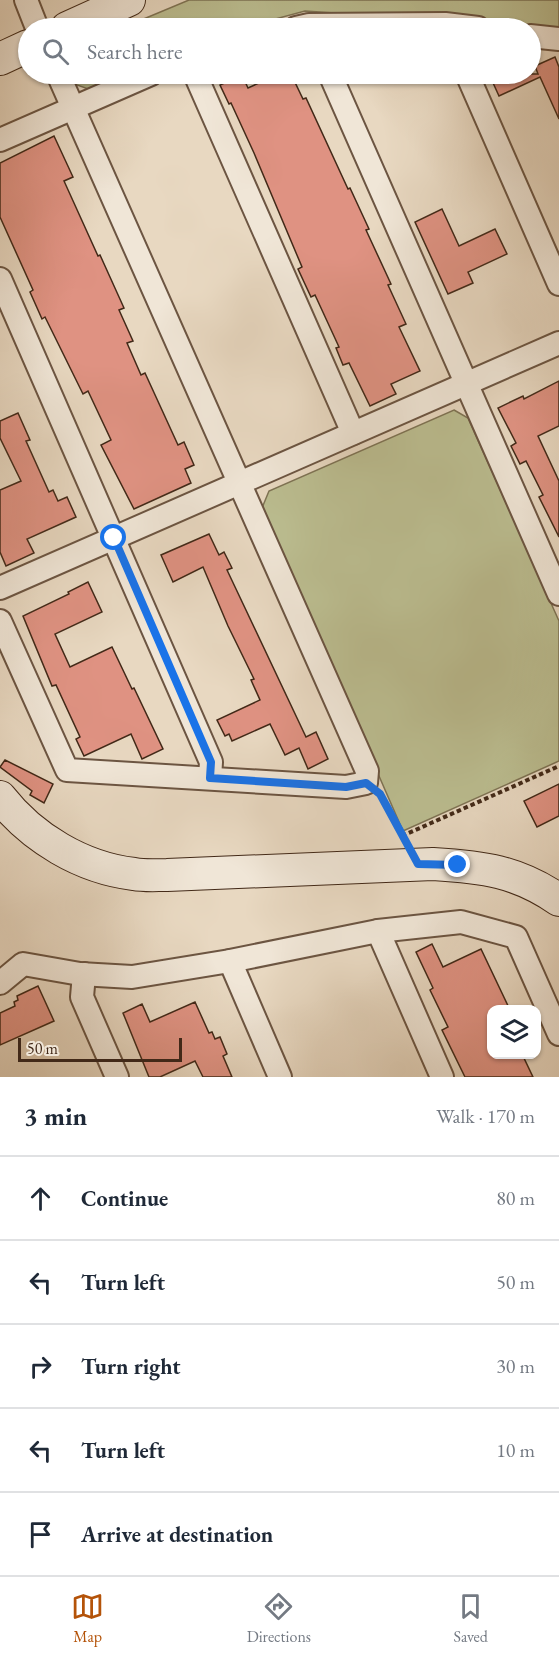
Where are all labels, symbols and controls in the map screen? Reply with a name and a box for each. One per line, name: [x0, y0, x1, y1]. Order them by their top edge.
search box: [18, 18, 541, 84]
icon: search: [39, 35, 72, 68]
text: Search here: [87, 37, 182, 66]
route start: [100, 524, 126, 550]
route end: [444, 851, 470, 877]
map controls: [487, 1005, 541, 1059]
button: layers: [487, 1005, 541, 1059]
scale bar: [18, 1035, 182, 1062]
text: 50 m: [27, 1038, 58, 1059]
text: 3 min: [24, 1099, 87, 1133]
text: Walk · 170 m: [436, 1103, 535, 1129]
icon: ahead: [24, 1182, 57, 1215]
text: Continue: [81, 1184, 168, 1213]
text: 80 m: [496, 1185, 535, 1211]
icon: left: [24, 1266, 57, 1299]
text: Turn left: [81, 1268, 165, 1297]
text: 50 m: [496, 1269, 535, 1295]
icon: right: [24, 1350, 57, 1383]
text: Turn right: [81, 1352, 180, 1381]
text: 30 m: [496, 1353, 535, 1379]
icon: left: [24, 1434, 57, 1467]
text: Turn left: [81, 1436, 165, 1465]
text: 10 m: [496, 1437, 535, 1463]
icon: arrive: [24, 1518, 57, 1551]
text: Arrive at destination: [81, 1520, 273, 1549]
tab: Map: [71, 1590, 104, 1647]
tab: Directions: [247, 1590, 311, 1647]
tab: Saved: [453, 1590, 488, 1647]

